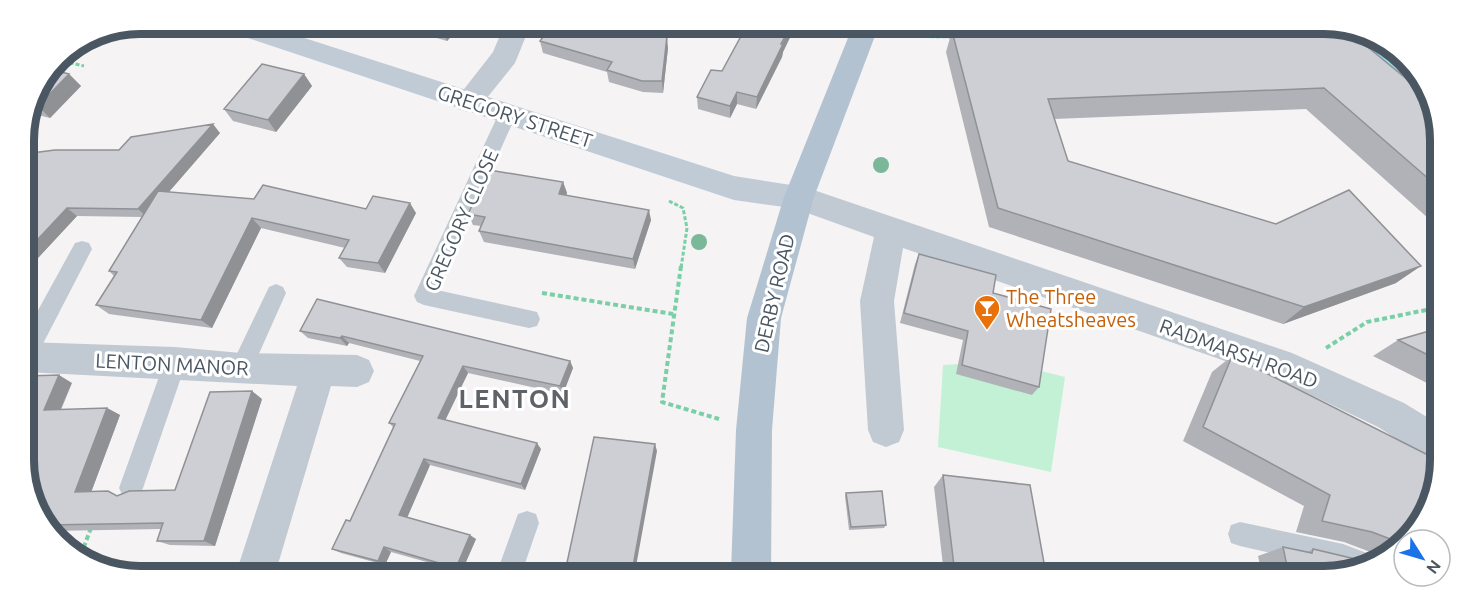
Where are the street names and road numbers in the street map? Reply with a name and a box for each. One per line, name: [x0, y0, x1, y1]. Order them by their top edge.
street label: GREGORY STREET: [435, 80, 595, 152]
street label: GREGORY CLOSE: [419, 145, 503, 295]
street label: DERBY ROAD: [749, 231, 799, 355]
street label: RADMARSH ROAD: [1157, 314, 1321, 392]
street label: LENTON MANOR: [95, 348, 249, 380]

